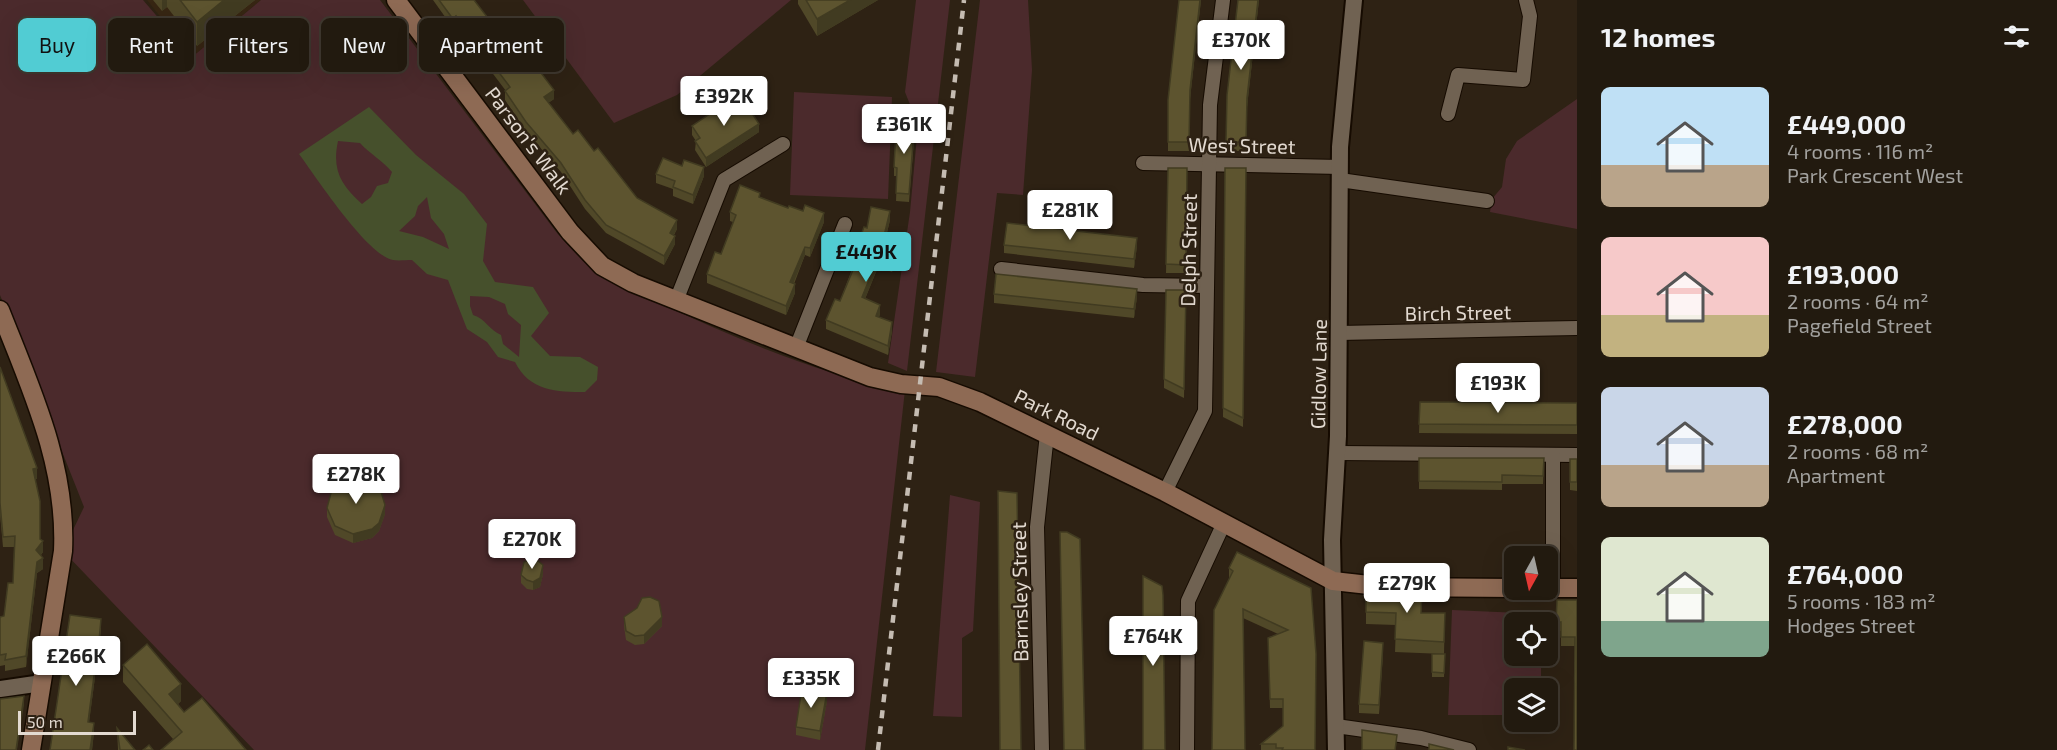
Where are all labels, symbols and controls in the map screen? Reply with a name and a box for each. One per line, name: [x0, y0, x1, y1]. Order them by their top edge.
chip: Buy: [18, 18, 96, 72]
chip: Rent: [108, 18, 194, 72]
chip: Filters: [206, 18, 309, 72]
chip: New: [321, 18, 407, 72]
chip: Apartment: [419, 18, 564, 72]
pin: £370K: [1199, 20, 1283, 71]
icon: filters: [2000, 20, 2033, 53]
text: 12 homes: [1601, 21, 1715, 52]
text: £370K: [1212, 27, 1270, 51]
pin: £392K: [682, 76, 766, 127]
street label: Parson's Walk: [481, 82, 577, 198]
text: £392K: [694, 83, 754, 107]
pin: £361K: [862, 104, 946, 155]
text: £449,000: [1787, 108, 1906, 139]
text: £361K: [876, 111, 932, 135]
icon: home: [1649, 111, 1721, 183]
street label: West Street: [1188, 132, 1296, 158]
text: 4 rooms · 116 m²: [1787, 139, 1933, 163]
text: Park Crescent West: [1787, 163, 1963, 187]
pin: £281K: [1028, 190, 1112, 241]
street label: Delph Street: [1175, 193, 1201, 307]
text: £281K: [1041, 197, 1099, 221]
pin: £449K: [824, 232, 908, 283]
text: £449K: [835, 239, 897, 263]
text: £193,000: [1787, 258, 1899, 289]
icon: home: [1649, 261, 1721, 333]
text: 2 rooms · 64 m²: [1787, 289, 1929, 313]
street label: Birch Street: [1405, 299, 1512, 325]
text: Pagefield Street: [1787, 313, 1932, 337]
street label: Gidlow Lane: [1305, 319, 1331, 429]
pin: £193K: [1456, 363, 1540, 414]
text: £193K: [1470, 370, 1526, 394]
street label: Park Road: [1011, 383, 1103, 445]
text: £278,000: [1787, 408, 1903, 439]
icon: home: [1649, 411, 1721, 483]
text: 2 rooms · 68 m²: [1787, 439, 1928, 463]
pin: £278K: [314, 454, 398, 505]
text: £278K: [326, 461, 386, 485]
text: Apartment: [1787, 463, 1885, 487]
pin: £270K: [490, 519, 574, 570]
street label: Barnsley Street: [1006, 521, 1032, 662]
text: £270K: [502, 526, 562, 550]
north arrow: [1504, 546, 1558, 600]
map controls: [1504, 546, 1558, 732]
text: £764,000: [1787, 558, 1903, 589]
icon: home: [1649, 561, 1721, 633]
pin: £279K: [1365, 563, 1449, 614]
text: £279K: [1378, 570, 1436, 594]
text: 5 rooms · 183 m²: [1787, 589, 1935, 613]
button: locate: [1504, 612, 1558, 666]
text: Hodges Street: [1787, 613, 1915, 637]
pin: £764K: [1111, 616, 1195, 667]
text: £764K: [1123, 623, 1183, 647]
pin: £266K: [34, 636, 118, 687]
text: £266K: [46, 643, 106, 667]
pin: £335K: [769, 658, 853, 709]
text: £335K: [782, 665, 840, 689]
button: layers: [1504, 678, 1558, 732]
scale bar: [18, 708, 136, 736]
text: 50 m: [27, 712, 63, 731]

